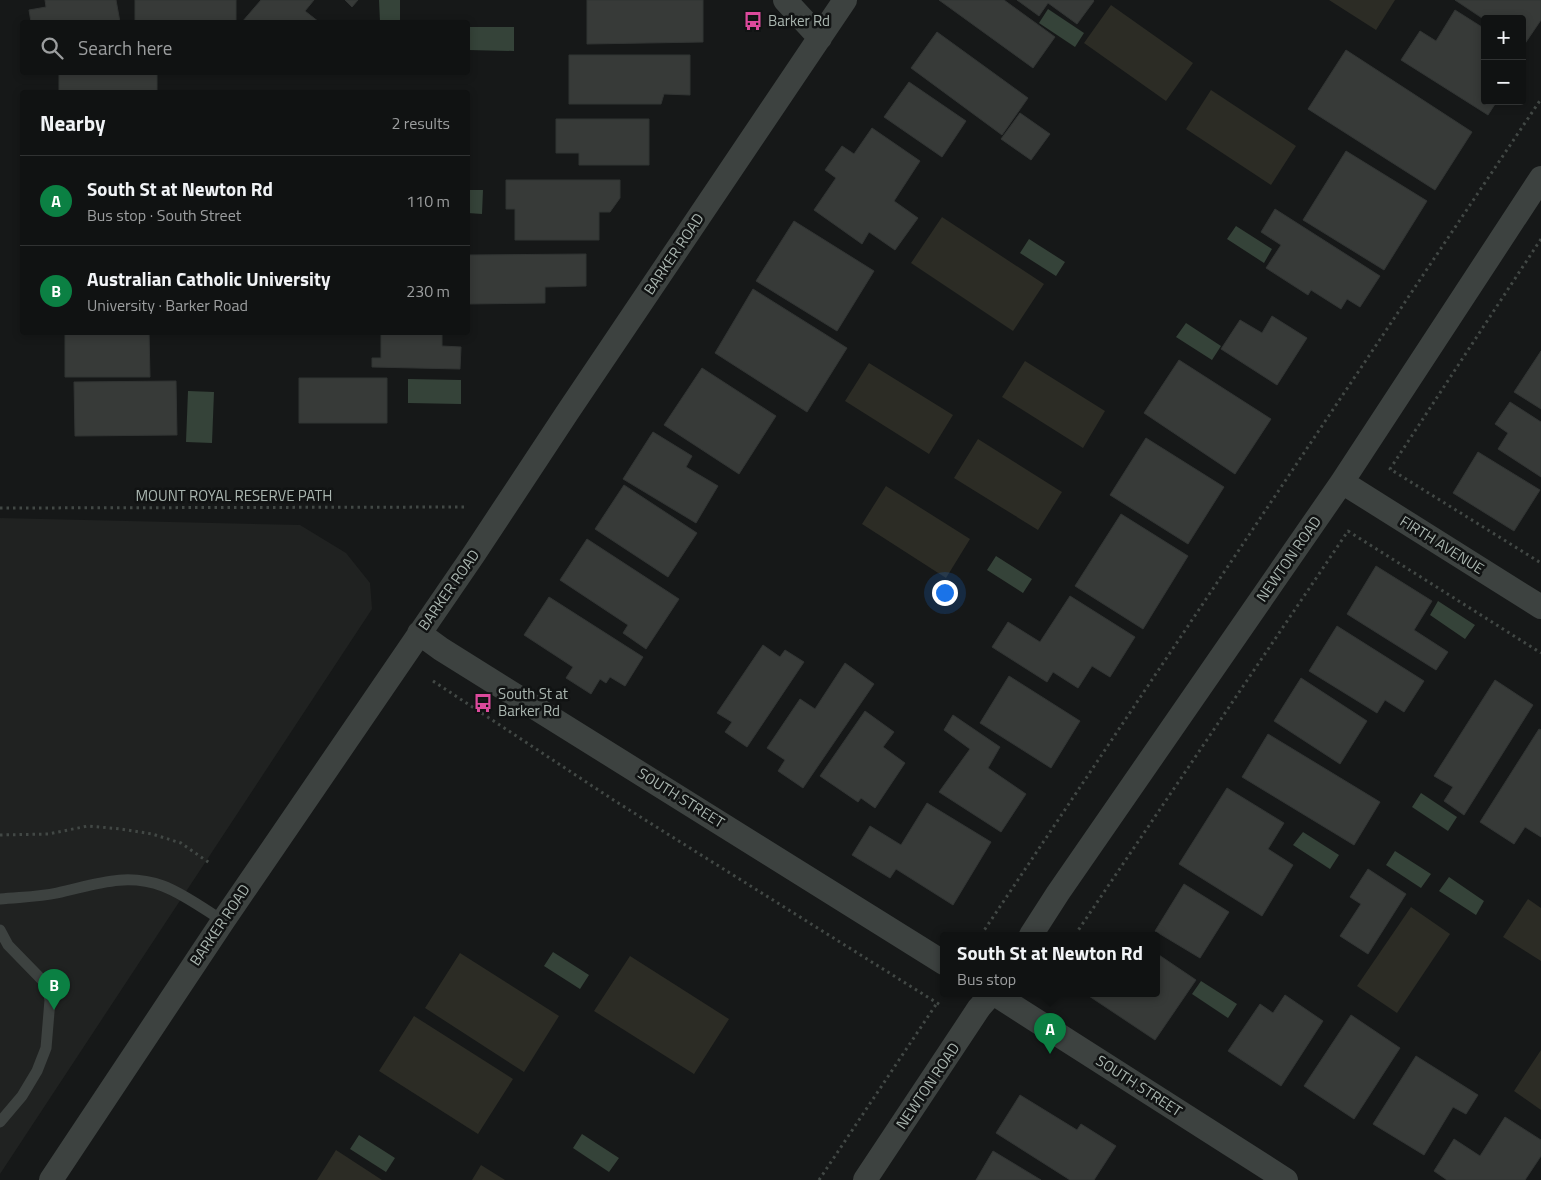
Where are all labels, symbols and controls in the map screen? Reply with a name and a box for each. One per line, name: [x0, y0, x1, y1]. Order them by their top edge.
place label: Barker Rd: [768, 9, 830, 32]
bus stop icon: Barker Rd: [742, 10, 764, 32]
map controls: [1481, 15, 1526, 105]
button: +: [1481, 15, 1526, 60]
search box: [20, 20, 470, 75]
text: Search here: [78, 33, 172, 62]
icon: search: [38, 34, 66, 62]
button: −: [1481, 60, 1526, 105]
text: Nearby: [40, 107, 105, 139]
text: 2 results: [391, 111, 450, 135]
text: South St at Newton Rd: [87, 174, 273, 203]
text: A: [51, 189, 61, 213]
text: 110 m: [406, 189, 450, 213]
text: Bus stop · South Street: [87, 203, 241, 227]
street label: BARKER ROAD: [638, 208, 709, 299]
text: Australian Catholic University: [87, 264, 330, 293]
text: B: [51, 279, 61, 303]
text: 230 m: [406, 279, 450, 303]
text: University · Barker Road: [87, 293, 248, 317]
street label: MOUNT ROYAL RESERVE PATH: [136, 484, 333, 507]
street label: FIRTH AVENUE: [1396, 509, 1489, 580]
street label: NEWTON ROAD: [1250, 511, 1327, 606]
street label: BARKER ROAD: [412, 545, 485, 635]
your location: [932, 580, 958, 606]
place label: South St at Barker Rd: [498, 682, 569, 722]
bus stop icon: South St at Barker Rd: [472, 692, 494, 714]
street label: SOUTH STREET: [633, 762, 729, 834]
street label: BARKER ROAD: [184, 879, 255, 970]
popup: [940, 932, 1160, 997]
text: South St at Newton Rd: [957, 938, 1143, 967]
text: Bus stop: [957, 967, 1016, 991]
pin: B: [38, 969, 70, 1010]
pin: A: [1034, 1013, 1066, 1054]
street label: NEWTON ROAD: [890, 1038, 965, 1134]
street label: SOUTH STREET: [1092, 1049, 1187, 1122]

